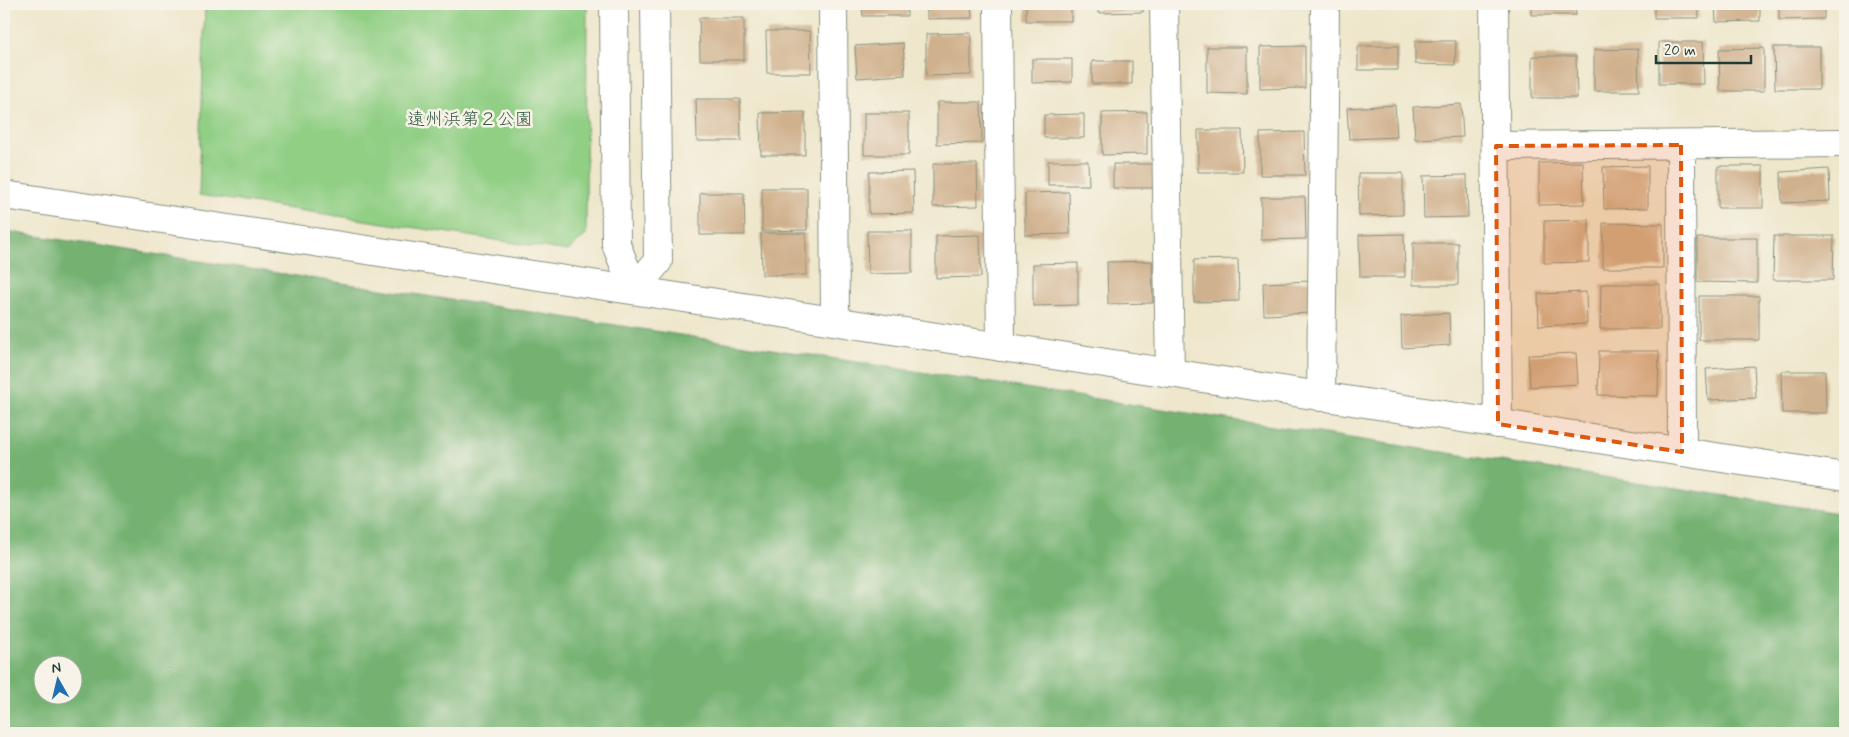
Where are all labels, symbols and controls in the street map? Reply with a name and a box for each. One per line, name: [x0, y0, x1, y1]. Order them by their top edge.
scale bar: [1656, 32, 1752, 64]
text: 20 m: [1664, 41, 1696, 61]
park label: 遠州浜第２公園: [407, 108, 533, 132]
north arrow: [32, 654, 82, 704]
text: N: [50, 659, 62, 678]

